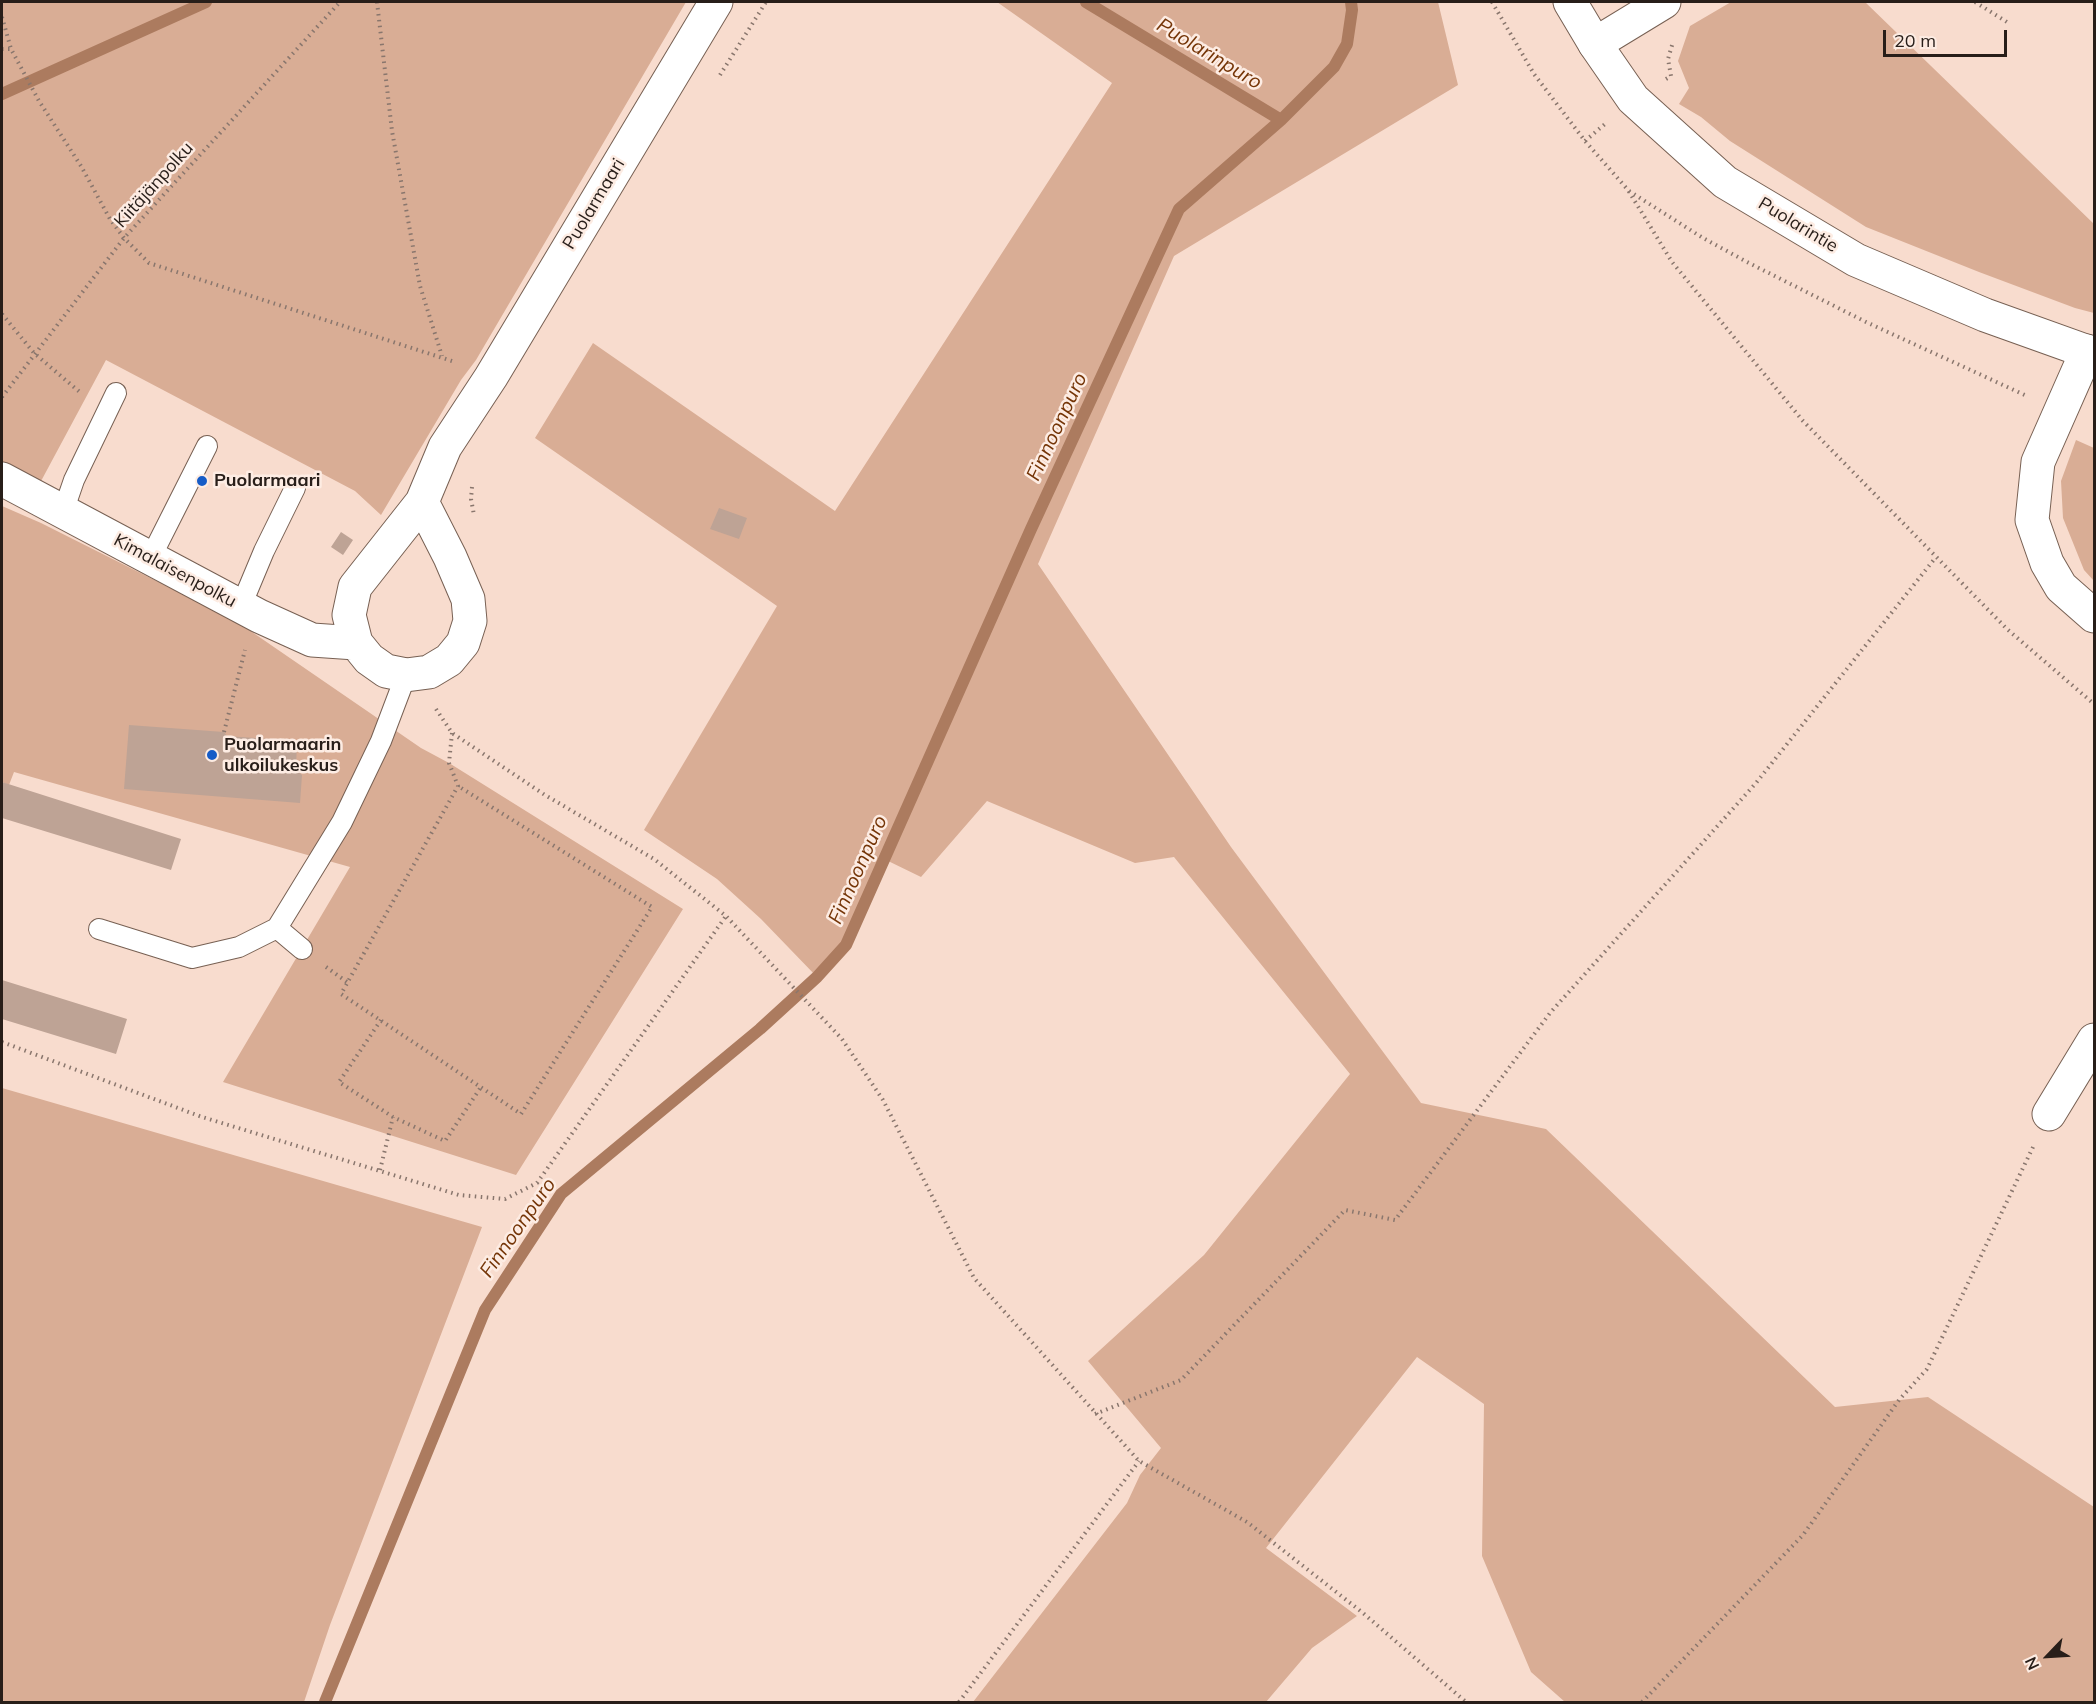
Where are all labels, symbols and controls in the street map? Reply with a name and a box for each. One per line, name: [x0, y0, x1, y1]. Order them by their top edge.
water label: Puolarinpuro: [1152, 13, 1266, 95]
scale bar: [1886, 18, 2010, 56]
text: 20 m: [1894, 29, 1936, 52]
street label: Kiitäjänpolku: [110, 138, 198, 232]
street label: Puolarmaari: [558, 155, 630, 253]
street label: Puolarintie: [1754, 193, 1842, 257]
water label: Finnoonpuro: [1022, 369, 1092, 485]
place label: Puolarmaari: [214, 470, 320, 492]
marker: Puolarmaari: [195, 474, 209, 488]
street label: Kimalaisenpolku: [110, 530, 240, 612]
place label: Puolarmaarin ulkoilukeskus: [224, 734, 341, 777]
marker: Puolarmaarin ulkoilukeskus: [205, 748, 219, 762]
water label: Finnoonpuro: [823, 812, 893, 928]
water label: Finnoonpuro: [475, 1174, 561, 1282]
north arrow: [2018, 1626, 2078, 1686]
text: N: [2020, 1654, 2043, 1673]

